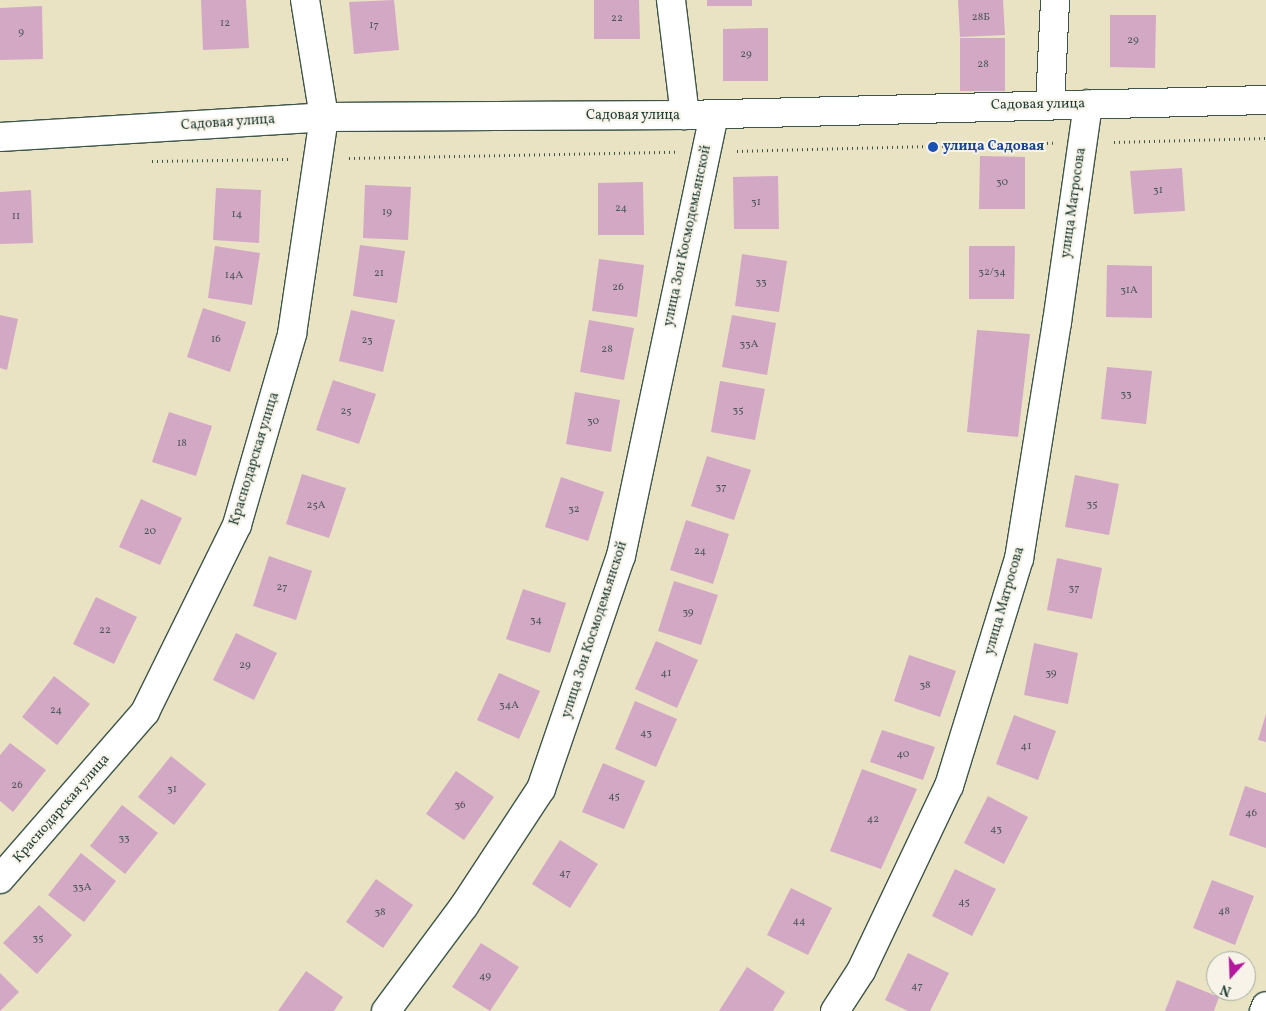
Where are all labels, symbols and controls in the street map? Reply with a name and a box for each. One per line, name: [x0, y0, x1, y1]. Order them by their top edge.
house number: 28Б: [972, 11, 990, 25]
house number: 22: [611, 12, 623, 26]
house number: 12: [220, 17, 230, 31]
house number: 17: [369, 19, 379, 33]
house number: 9: [18, 26, 24, 40]
house number: 29: [1127, 34, 1139, 48]
house number: 29: [740, 48, 752, 62]
house number: 28: [977, 58, 989, 72]
street label: Садовая улица: [991, 96, 1085, 114]
street label: Садовая улица: [586, 108, 680, 124]
street label: Садовая улица: [180, 111, 276, 135]
place label: улица Садовая: [943, 139, 1044, 155]
marker: улица Садовая: [927, 141, 939, 153]
street label: улица Зои Космодемьянской: [661, 144, 715, 328]
street label: улица Матросова: [1058, 147, 1090, 259]
house number: 30: [996, 176, 1008, 190]
house number: 31: [1153, 184, 1163, 198]
house number: 31: [751, 196, 761, 210]
house number: 24: [615, 202, 627, 216]
house number: 19: [382, 206, 392, 220]
house number: 14: [232, 208, 242, 222]
house number: 11: [12, 210, 20, 224]
house number: 32/34: [978, 266, 1006, 280]
house number: 21: [374, 267, 384, 281]
house number: 14А: [225, 269, 243, 283]
house number: 33: [755, 276, 767, 290]
house number: 26: [612, 281, 624, 295]
house number: 31А: [1120, 284, 1138, 298]
house number: 16: [211, 333, 221, 347]
house number: 23: [361, 334, 373, 348]
house number: 33А: [740, 338, 758, 352]
house number: 28: [601, 343, 613, 357]
house number: 33: [1120, 388, 1132, 402]
street label: Краснодарская улица: [227, 390, 283, 528]
house number: 35: [733, 404, 743, 418]
house number: 25: [340, 405, 352, 419]
house number: 30: [587, 415, 599, 429]
house number: 18: [177, 437, 187, 451]
house number: 37: [716, 481, 726, 495]
house number: 35: [1087, 498, 1097, 512]
house number: 25А: [307, 499, 325, 513]
house number: 32: [568, 503, 580, 517]
house number: 20: [144, 525, 156, 539]
street label: улица Зои Космодемьянской: [558, 540, 632, 720]
house number: 24: [694, 545, 706, 559]
street label: улица Матросова: [982, 545, 1028, 657]
house number: 27: [277, 581, 287, 595]
house number: 37: [1069, 582, 1079, 596]
house number: 39: [682, 606, 694, 620]
house number: 34: [530, 614, 542, 628]
house number: 22: [99, 624, 111, 638]
house number: 29: [239, 659, 251, 673]
house number: 41: [661, 667, 671, 681]
house number: 39: [1045, 667, 1057, 681]
house number: 38: [919, 679, 931, 693]
house number: 34А: [499, 699, 519, 713]
house number: 24: [50, 704, 62, 718]
house number: 43: [640, 727, 652, 741]
house number: 41: [1021, 740, 1031, 754]
house number: 40: [897, 748, 909, 762]
street label: Краснодарская улица: [10, 751, 114, 867]
house number: 26: [11, 779, 23, 793]
house number: 31: [167, 783, 177, 797]
house number: 45: [608, 790, 620, 804]
house number: 36: [454, 799, 466, 813]
house number: 46: [1245, 807, 1257, 821]
house number: 42: [867, 813, 879, 827]
house number: 43: [990, 823, 1002, 837]
house number: 33: [118, 832, 130, 846]
house number: 47: [559, 867, 571, 881]
house number: 33А: [73, 881, 91, 895]
house number: 45: [958, 896, 970, 910]
house number: 48: [1218, 905, 1230, 919]
house number: 38: [374, 906, 386, 920]
house number: 44: [792, 915, 806, 929]
house number: 35: [33, 932, 43, 946]
north arrow: [1206, 951, 1256, 1001]
house number: 49: [479, 970, 491, 984]
text: N: [1218, 979, 1234, 1000]
house number: 47: [911, 980, 923, 994]

